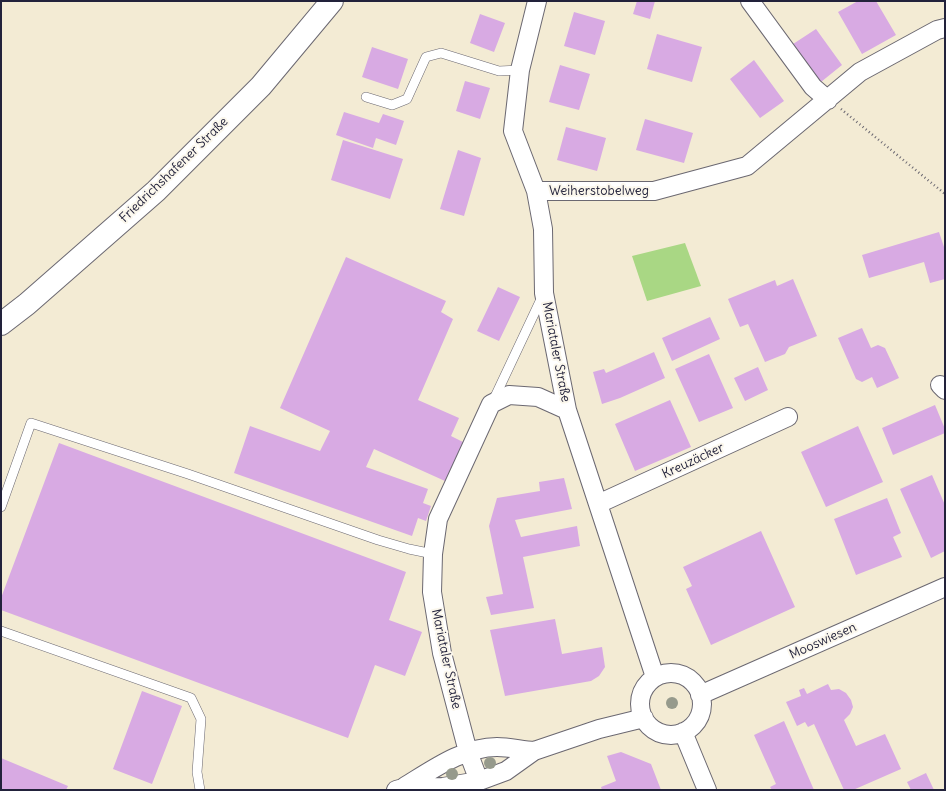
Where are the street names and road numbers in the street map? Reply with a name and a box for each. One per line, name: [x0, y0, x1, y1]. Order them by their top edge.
street label: Friedrichshafener Straße: [117, 114, 231, 226]
street label: Weiherstobelweg: [549, 183, 649, 199]
street label: Mariataler Straße: [539, 301, 573, 403]
street label: Kreuzäcker: [660, 440, 726, 482]
street label: Mariataler Straße: [428, 608, 464, 710]
street label: Mooswiesen: [787, 619, 859, 663]

